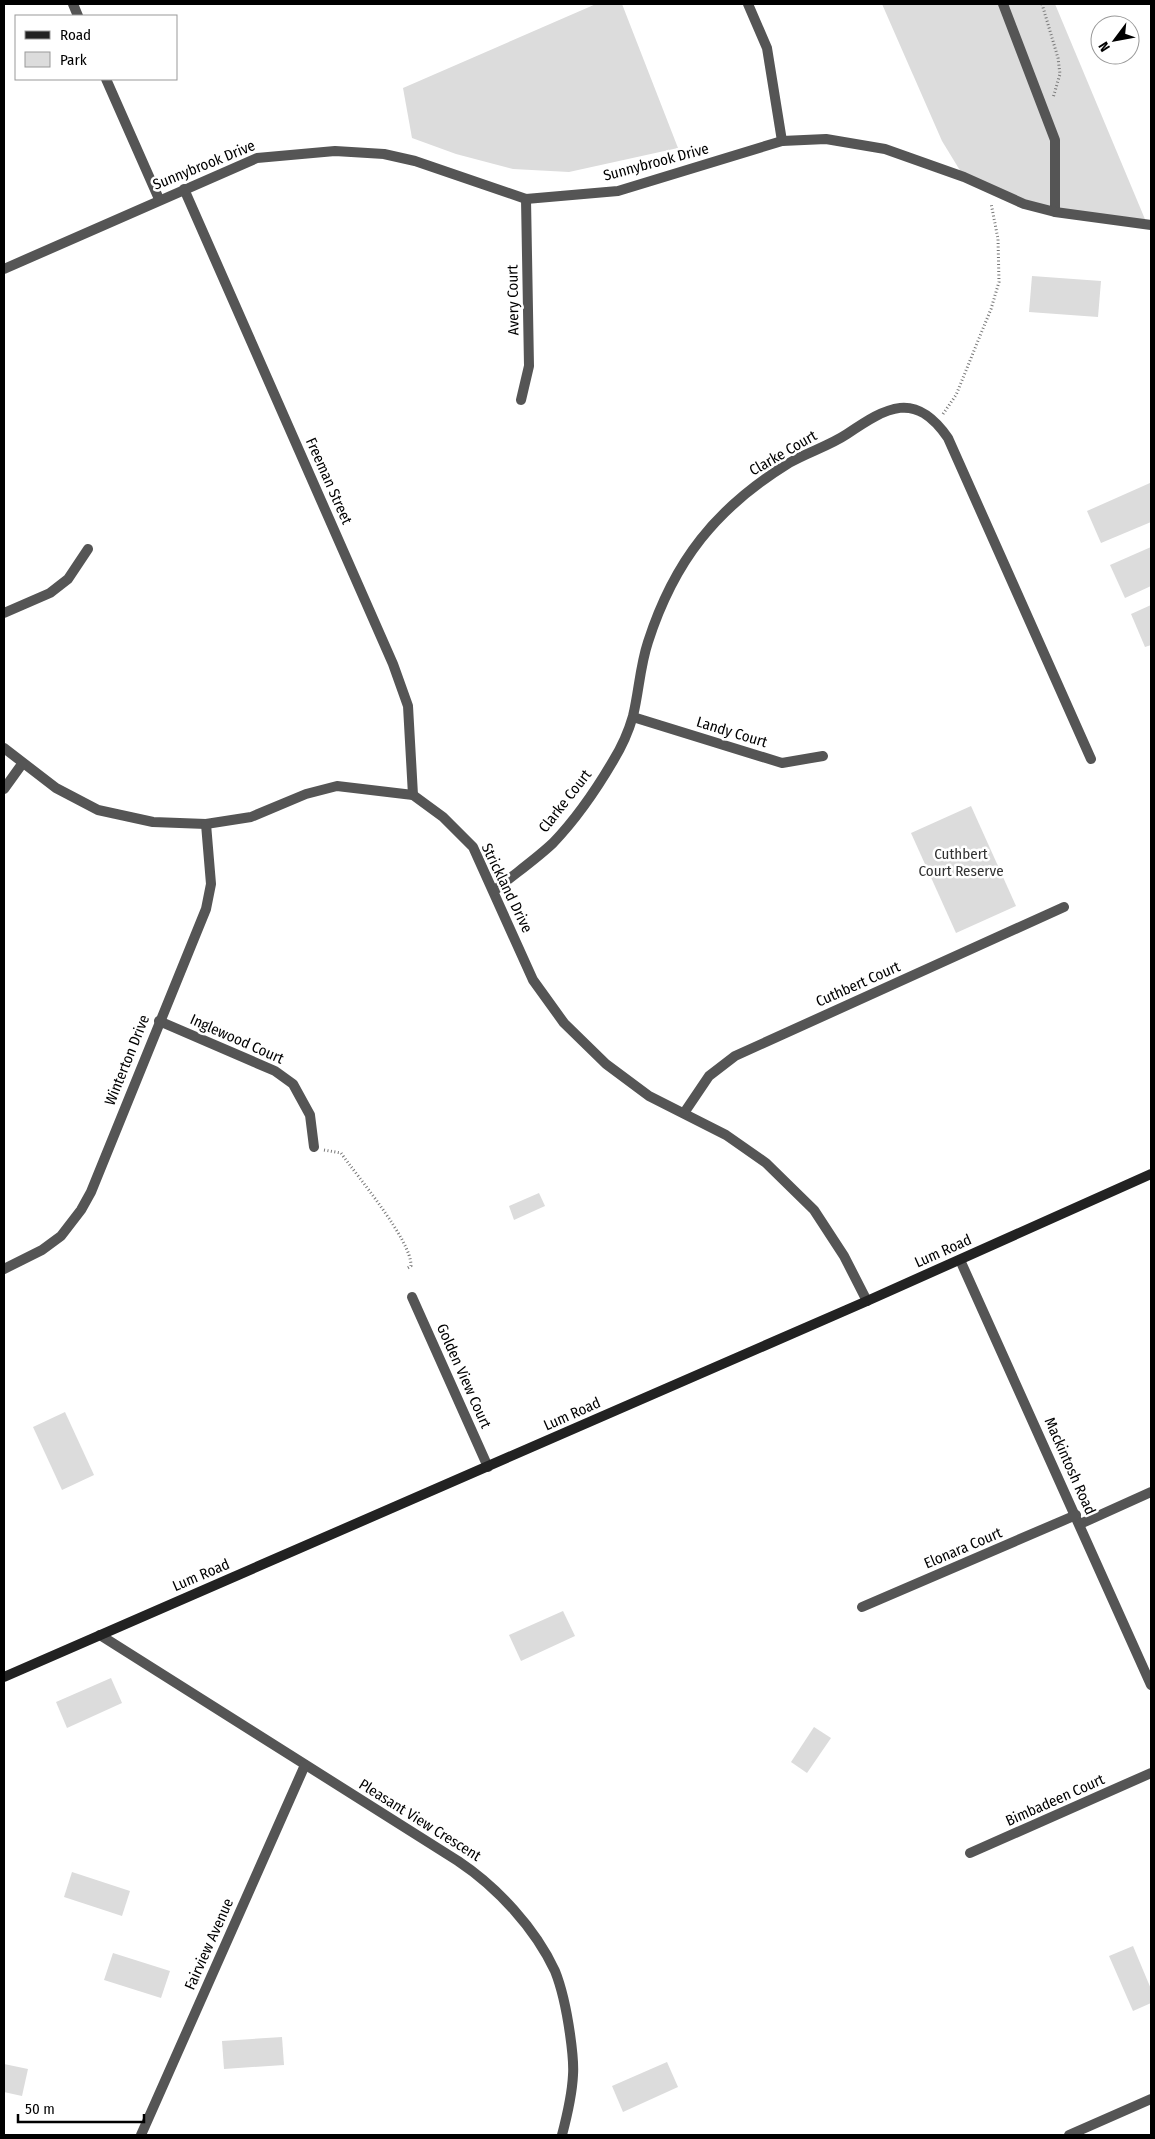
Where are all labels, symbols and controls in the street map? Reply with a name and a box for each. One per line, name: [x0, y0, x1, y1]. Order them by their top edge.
legend: [15, 15, 178, 80]
north arrow: [1090, 15, 1140, 65]
text: Road: [60, 26, 91, 44]
text: N: [1095, 39, 1114, 55]
text: Park: [60, 51, 87, 69]
street label: Sunnybrook Drive: [150, 136, 258, 194]
street label: Sunnybrook Drive: [601, 139, 711, 185]
street label: Avery Court: [503, 264, 523, 335]
street label: Clarke Court: [746, 426, 820, 480]
street label: Freeman Street: [302, 435, 356, 527]
street label: Landy Court: [694, 713, 770, 751]
street label: Clarke Court: [535, 766, 595, 836]
street label: Strickland Drive: [478, 840, 536, 936]
park label: Cuthbert Court Reserve: [918, 845, 1004, 880]
street label: Cuthbert Court: [813, 957, 903, 1011]
street label: Inglewood Court: [187, 1010, 287, 1068]
street label: Winterton Drive: [101, 1012, 153, 1108]
street label: Lum Road: [912, 1230, 974, 1272]
street label: Golden View Court: [433, 1321, 495, 1431]
street label: Lum Road: [541, 1393, 603, 1435]
street label: Mackintosh Road: [1041, 1415, 1099, 1517]
street label: Elonara Court: [921, 1524, 1005, 1572]
street label: Lum Road: [170, 1555, 232, 1595]
street label: Bimbadeen Court: [1003, 1770, 1107, 1830]
street label: Pleasant View Crescent: [356, 1775, 484, 1865]
street label: Fairview Avenue: [181, 1895, 237, 1993]
scale bar: [18, 2092, 144, 2124]
text: 50 m: [25, 2100, 55, 2118]

